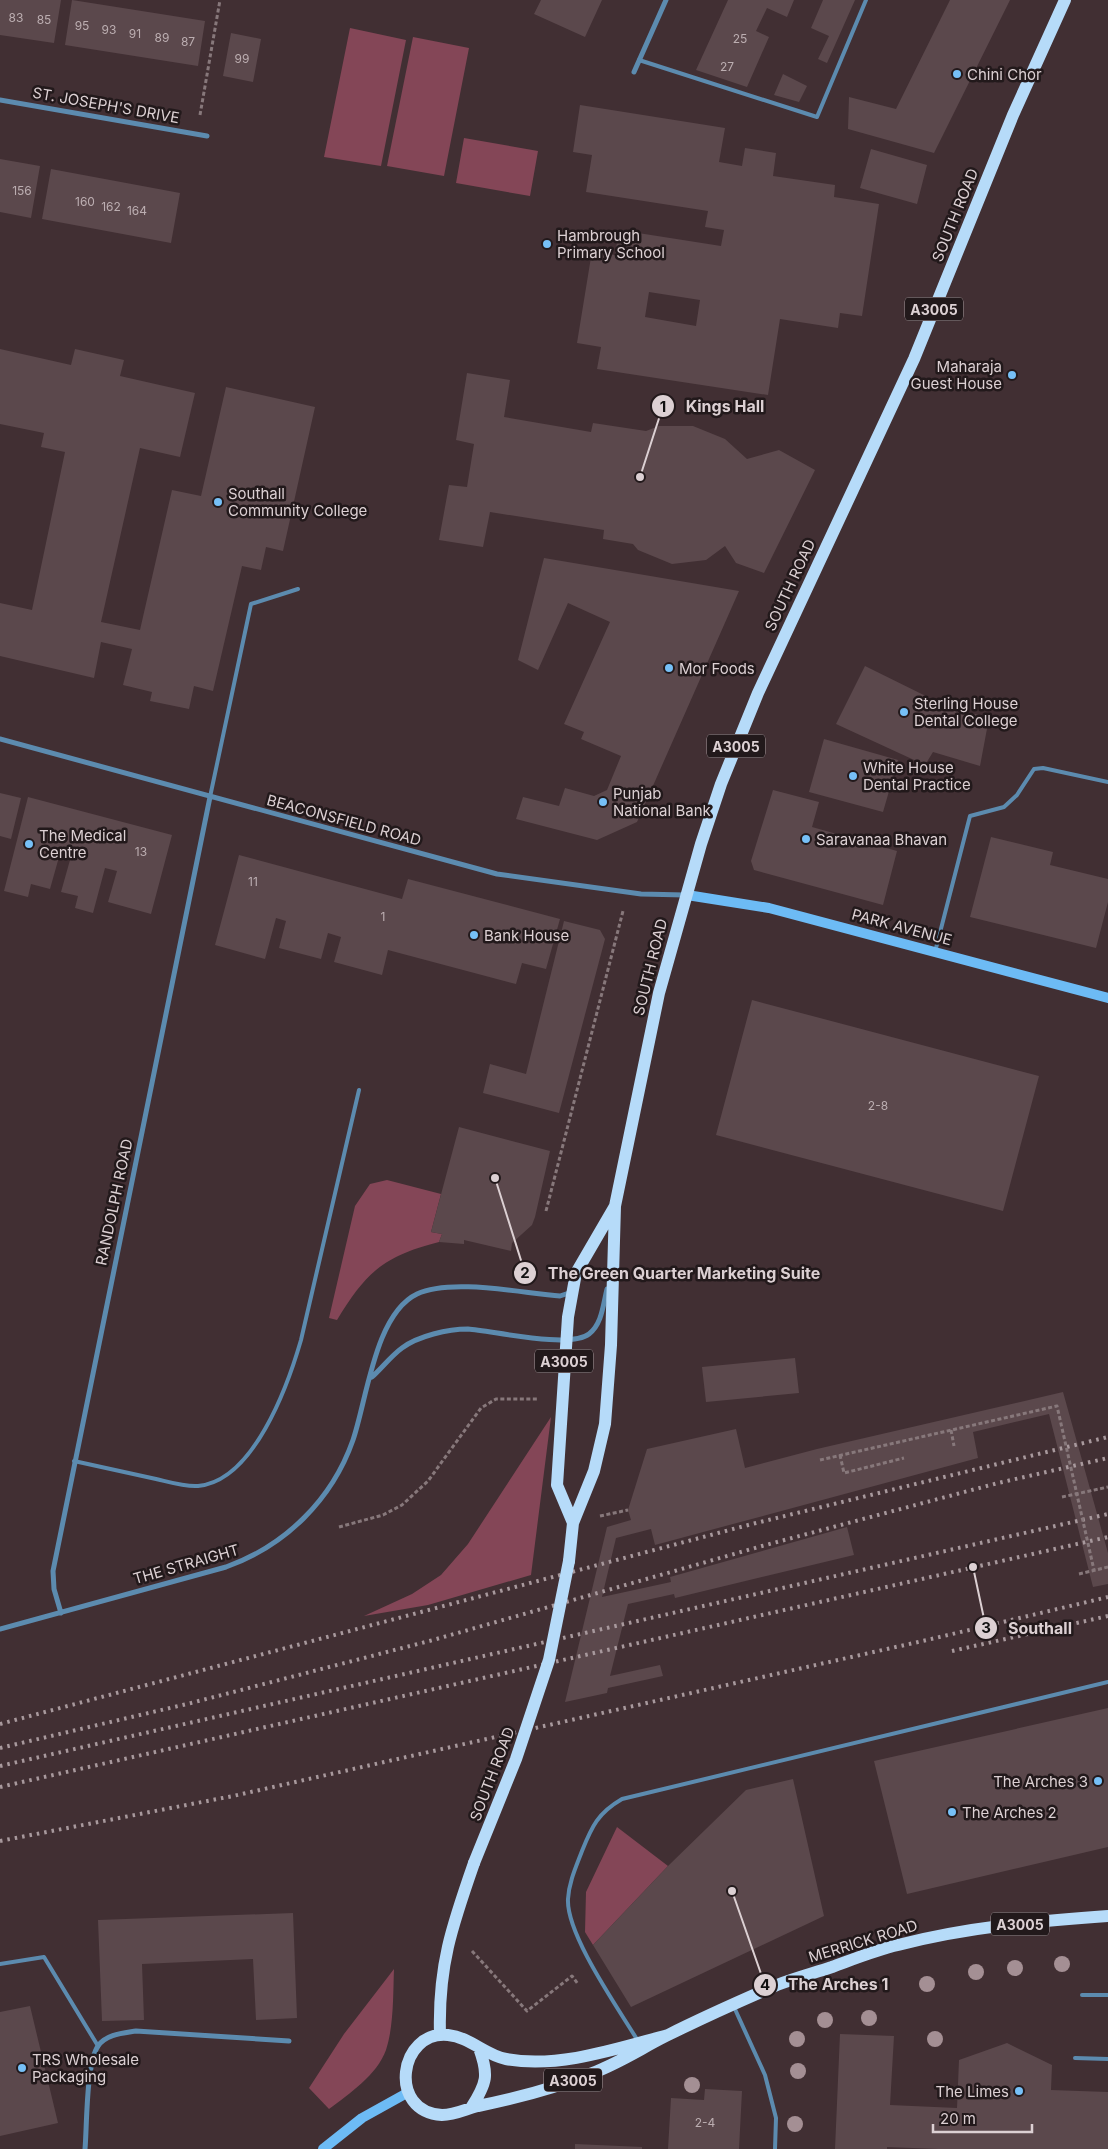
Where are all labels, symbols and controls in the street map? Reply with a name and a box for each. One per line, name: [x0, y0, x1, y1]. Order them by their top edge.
house number: 83: [9, 10, 23, 25]
house number: 85: [37, 12, 51, 27]
house number: 95: [75, 18, 89, 33]
house number: 93: [102, 22, 116, 37]
house number: 91: [129, 26, 141, 41]
house number: 89: [155, 30, 169, 45]
house number: 25: [733, 31, 747, 46]
house number: 87: [181, 34, 195, 49]
house number: 99: [235, 51, 249, 66]
house number: 27: [720, 59, 734, 74]
place label: Chini Chor: [967, 65, 1042, 84]
marker: Chini Chor: [951, 68, 963, 80]
street label: ST. JOSEPH'S DRIVE: [31, 83, 181, 127]
street label: SOUTH ROAD: [928, 166, 982, 264]
house number: 156: [12, 183, 32, 198]
house number: 160: [75, 194, 95, 209]
house number: 162: [101, 199, 121, 214]
house number: 164: [127, 203, 147, 218]
place label: Hambrough Primary School: [557, 226, 665, 262]
marker: Hambrough Primary School: [541, 238, 553, 250]
road number: A3005: [905, 298, 963, 320]
place label: Maharaja Guest House: [910, 357, 1002, 393]
marker: Maharaja Guest House: [1006, 369, 1018, 381]
callout: Kings Hall: [650, 391, 774, 422]
text: Kings Hall: [686, 396, 764, 416]
text: 1: [660, 397, 666, 416]
place label: Southall Community College: [228, 484, 367, 520]
marker: Southall Community College: [212, 496, 224, 508]
street label: SOUTH ROAD: [760, 536, 820, 634]
place label: Mor Foods: [679, 659, 755, 678]
marker: Mor Foods: [663, 662, 675, 674]
place label: Sterling House Dental College: [914, 694, 1018, 730]
marker: Sterling House Dental College: [898, 706, 910, 718]
road number: A3005: [707, 734, 765, 758]
place label: White House Dental Practice: [863, 758, 971, 794]
marker: White House Dental Practice: [847, 770, 859, 782]
place label: Punjab National Bank: [613, 784, 711, 820]
street label: BEACONSFIELD ROAD: [265, 790, 423, 850]
marker: Punjab National Bank: [597, 796, 609, 808]
place label: The Medical Centre: [39, 826, 126, 862]
place label: Saravanaa Bhavan: [816, 830, 947, 849]
marker: Saravanaa Bhavan: [800, 833, 812, 845]
marker: The Medical Centre: [23, 838, 35, 850]
house number: 13: [135, 844, 147, 859]
house number: 11: [248, 874, 258, 889]
street label: PARK AVENUE: [850, 905, 954, 949]
house number: 1: [381, 909, 385, 924]
street label: SOUTH ROAD: [629, 917, 671, 1017]
place label: Bank House: [484, 926, 569, 945]
marker: Bank House: [468, 929, 480, 941]
house number: 2-8: [868, 1098, 888, 1113]
street label: RANDOLPH ROAD: [91, 1137, 137, 1267]
callout: The Green Quarter Marketing Suite: [512, 1258, 830, 1289]
text: 2: [520, 1263, 530, 1282]
text: The Green Quarter Marketing Suite: [548, 1263, 820, 1283]
road number: A3005: [535, 1350, 593, 1372]
street label: THE STRAIGHT: [131, 1540, 241, 1588]
callout: Southall: [973, 1613, 1082, 1644]
text: 3: [981, 1618, 991, 1637]
text: Southall: [1008, 1618, 1072, 1638]
street label: SOUTH ROAD: [465, 1724, 519, 1824]
place label: The Arches 3: [993, 1772, 1088, 1791]
marker: The Arches 3: [1092, 1775, 1104, 1787]
place label: The Arches 2: [962, 1803, 1057, 1822]
marker: The Arches 2: [946, 1806, 958, 1818]
road number: A3005: [991, 1912, 1049, 1936]
street label: MERRICK ROAD: [806, 1915, 920, 1967]
callout: The Arches 1: [752, 1969, 898, 2000]
text: The Arches 1: [788, 1974, 888, 1994]
text: 4: [760, 1975, 770, 1994]
place label: TRS Wholesale Packaging: [32, 2050, 139, 2086]
marker: TRS Wholesale Packaging: [16, 2062, 28, 2074]
road number: A3005: [544, 2068, 602, 2092]
place label: The Limes: [936, 2082, 1009, 2101]
marker: The Limes: [1013, 2085, 1025, 2097]
scale bar: [933, 2102, 1032, 2134]
text: 20 m: [940, 2109, 976, 2128]
house number: 2-4: [695, 2115, 716, 2130]

